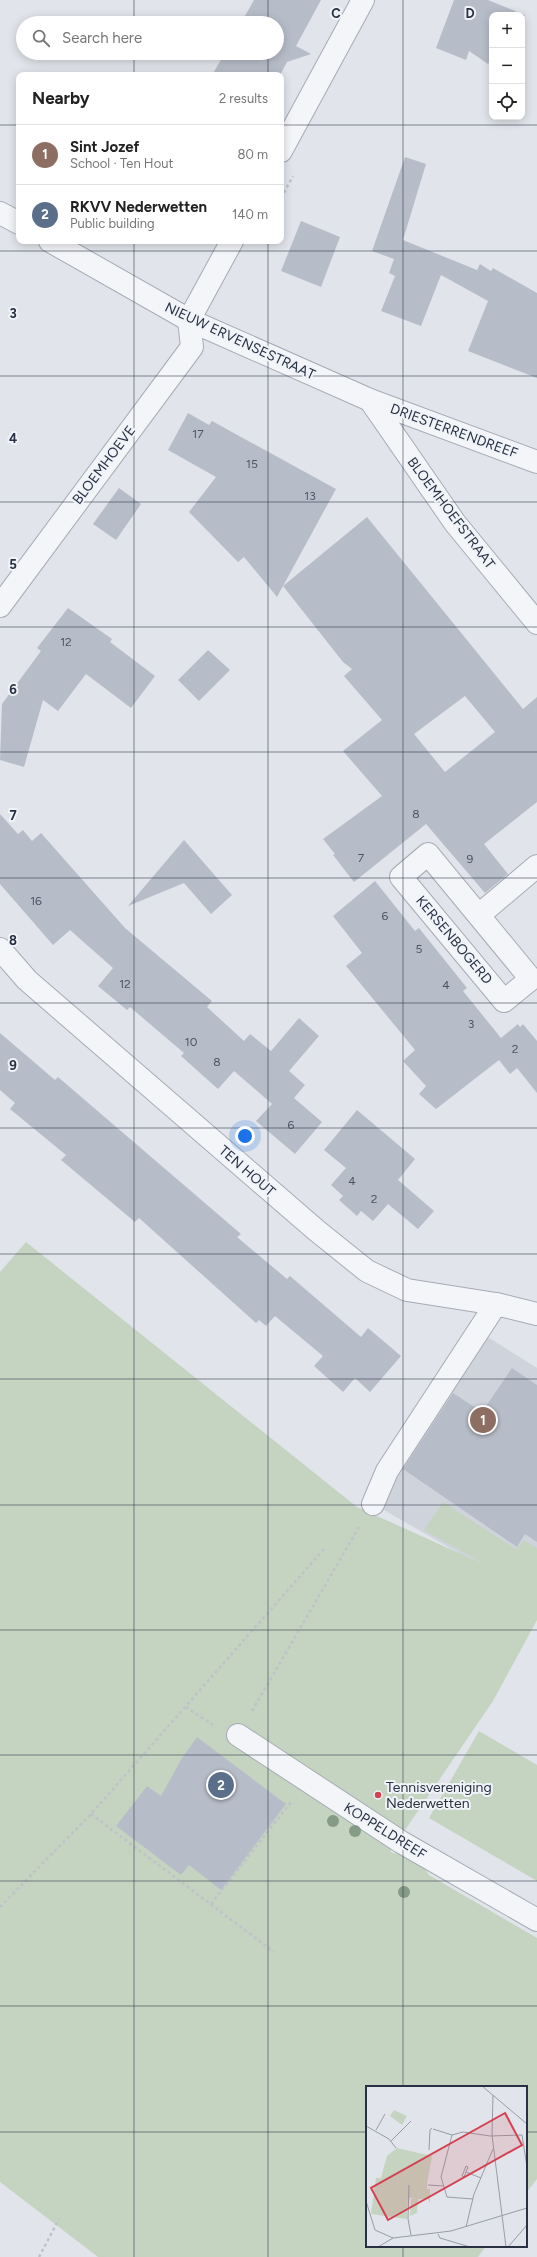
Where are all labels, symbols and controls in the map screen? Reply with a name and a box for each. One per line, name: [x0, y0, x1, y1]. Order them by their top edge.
text: C: [331, 6, 341, 21]
text: D: [465, 6, 475, 21]
map controls: [489, 12, 525, 120]
button: +: [489, 12, 525, 48]
search box: [16, 16, 284, 60]
icon: search: [30, 27, 52, 49]
text: Search here: [62, 29, 142, 47]
button: −: [489, 48, 525, 84]
button: locate: [489, 84, 525, 120]
text: Nearby: [32, 88, 90, 108]
text: 2 results: [219, 91, 268, 106]
text: Sint Jozef: [70, 138, 140, 156]
text: 1: [42, 147, 48, 162]
text: 80 m: [237, 147, 268, 162]
text: School · Ten Hout: [70, 156, 173, 171]
text: RKVV Nederwetten: [70, 198, 207, 216]
text: 2: [41, 207, 49, 222]
text: 140 m: [232, 207, 268, 222]
text: Public building: [70, 216, 155, 231]
street label: NIEUW ERVENSESTRAAT: [162, 299, 318, 383]
text: 3: [9, 306, 17, 321]
street label: DRIESTERRENDREEF: [388, 400, 520, 462]
street label: BLOEMHOEVE: [69, 422, 139, 508]
house number: 17: [192, 427, 204, 441]
text: 4: [9, 431, 17, 446]
street label: BLOEMHOEFSTRAAT: [403, 454, 499, 572]
house number: 15: [246, 457, 258, 471]
house number: 13: [304, 489, 316, 503]
text: 5: [9, 557, 17, 572]
house number: 12: [60, 635, 72, 649]
text: 6: [9, 682, 17, 697]
house number: 8: [412, 807, 420, 821]
text: 7: [9, 808, 17, 823]
house number: 7: [358, 851, 365, 865]
house number: 9: [467, 852, 474, 866]
street label: KERSENBOGERD: [412, 892, 496, 988]
house number: 16: [30, 894, 42, 908]
house number: 6: [382, 909, 389, 923]
text: 8: [9, 933, 17, 948]
house number: 5: [416, 942, 423, 956]
house number: 12: [119, 977, 131, 991]
house number: 4: [442, 978, 450, 992]
house number: 3: [468, 1017, 474, 1031]
house number: 10: [185, 1035, 198, 1049]
house number: 2: [512, 1042, 518, 1056]
house number: 8: [213, 1055, 221, 1069]
text: 9: [9, 1058, 17, 1073]
house number: 6: [288, 1118, 295, 1132]
your location: [235, 1126, 255, 1146]
street label: TEN HOUT: [215, 1142, 279, 1200]
house number: 4: [348, 1174, 356, 1188]
house number: 2: [371, 1192, 377, 1206]
pin: 1: [470, 1405, 496, 1435]
pin: 2: [208, 1770, 234, 1800]
place label: Tennisvereniging Nederwetten: [386, 1779, 492, 1812]
marker: Tennisvereniging Nederwetten: [373, 1790, 383, 1800]
street label: KOPPELDREEF: [341, 1799, 430, 1863]
inset map: [366, 2086, 527, 2247]

